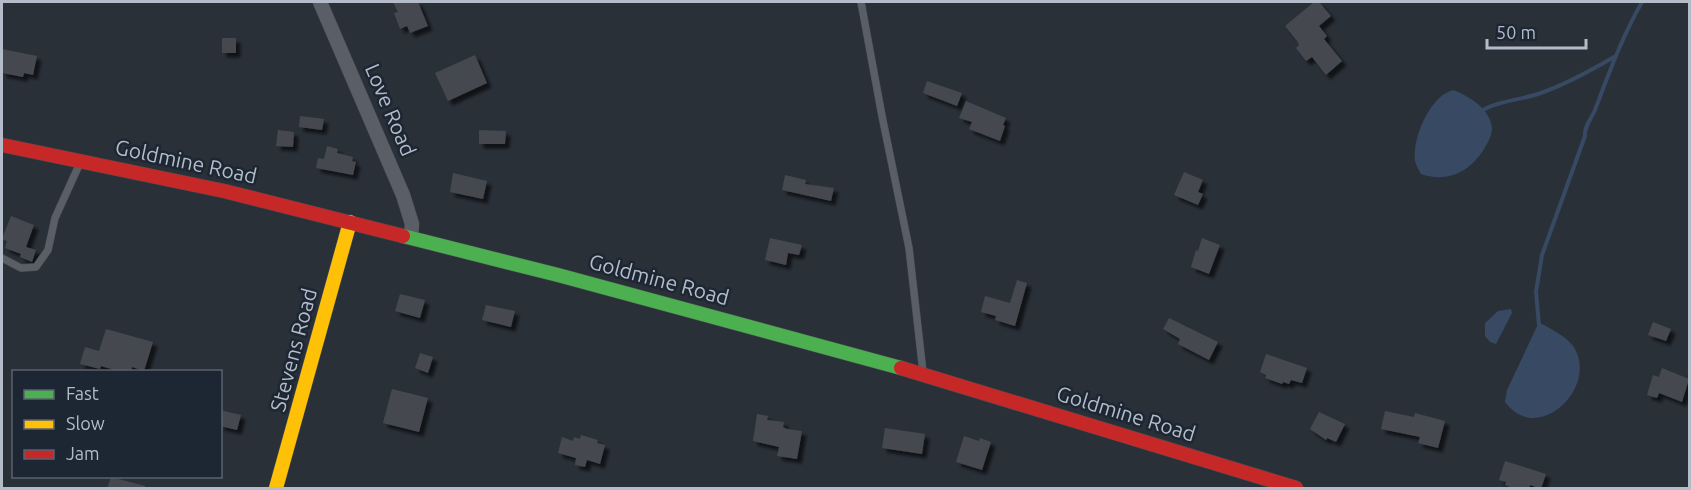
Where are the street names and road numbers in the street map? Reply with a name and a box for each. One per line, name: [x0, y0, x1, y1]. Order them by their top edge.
street label: Love Road: [361, 60, 421, 159]
street label: Goldmine Road: [113, 134, 259, 188]
street label: Goldmine Road: [587, 249, 732, 309]
street label: Stevens Road: [265, 285, 321, 414]
street label: Goldmine Road: [1054, 381, 1199, 446]

